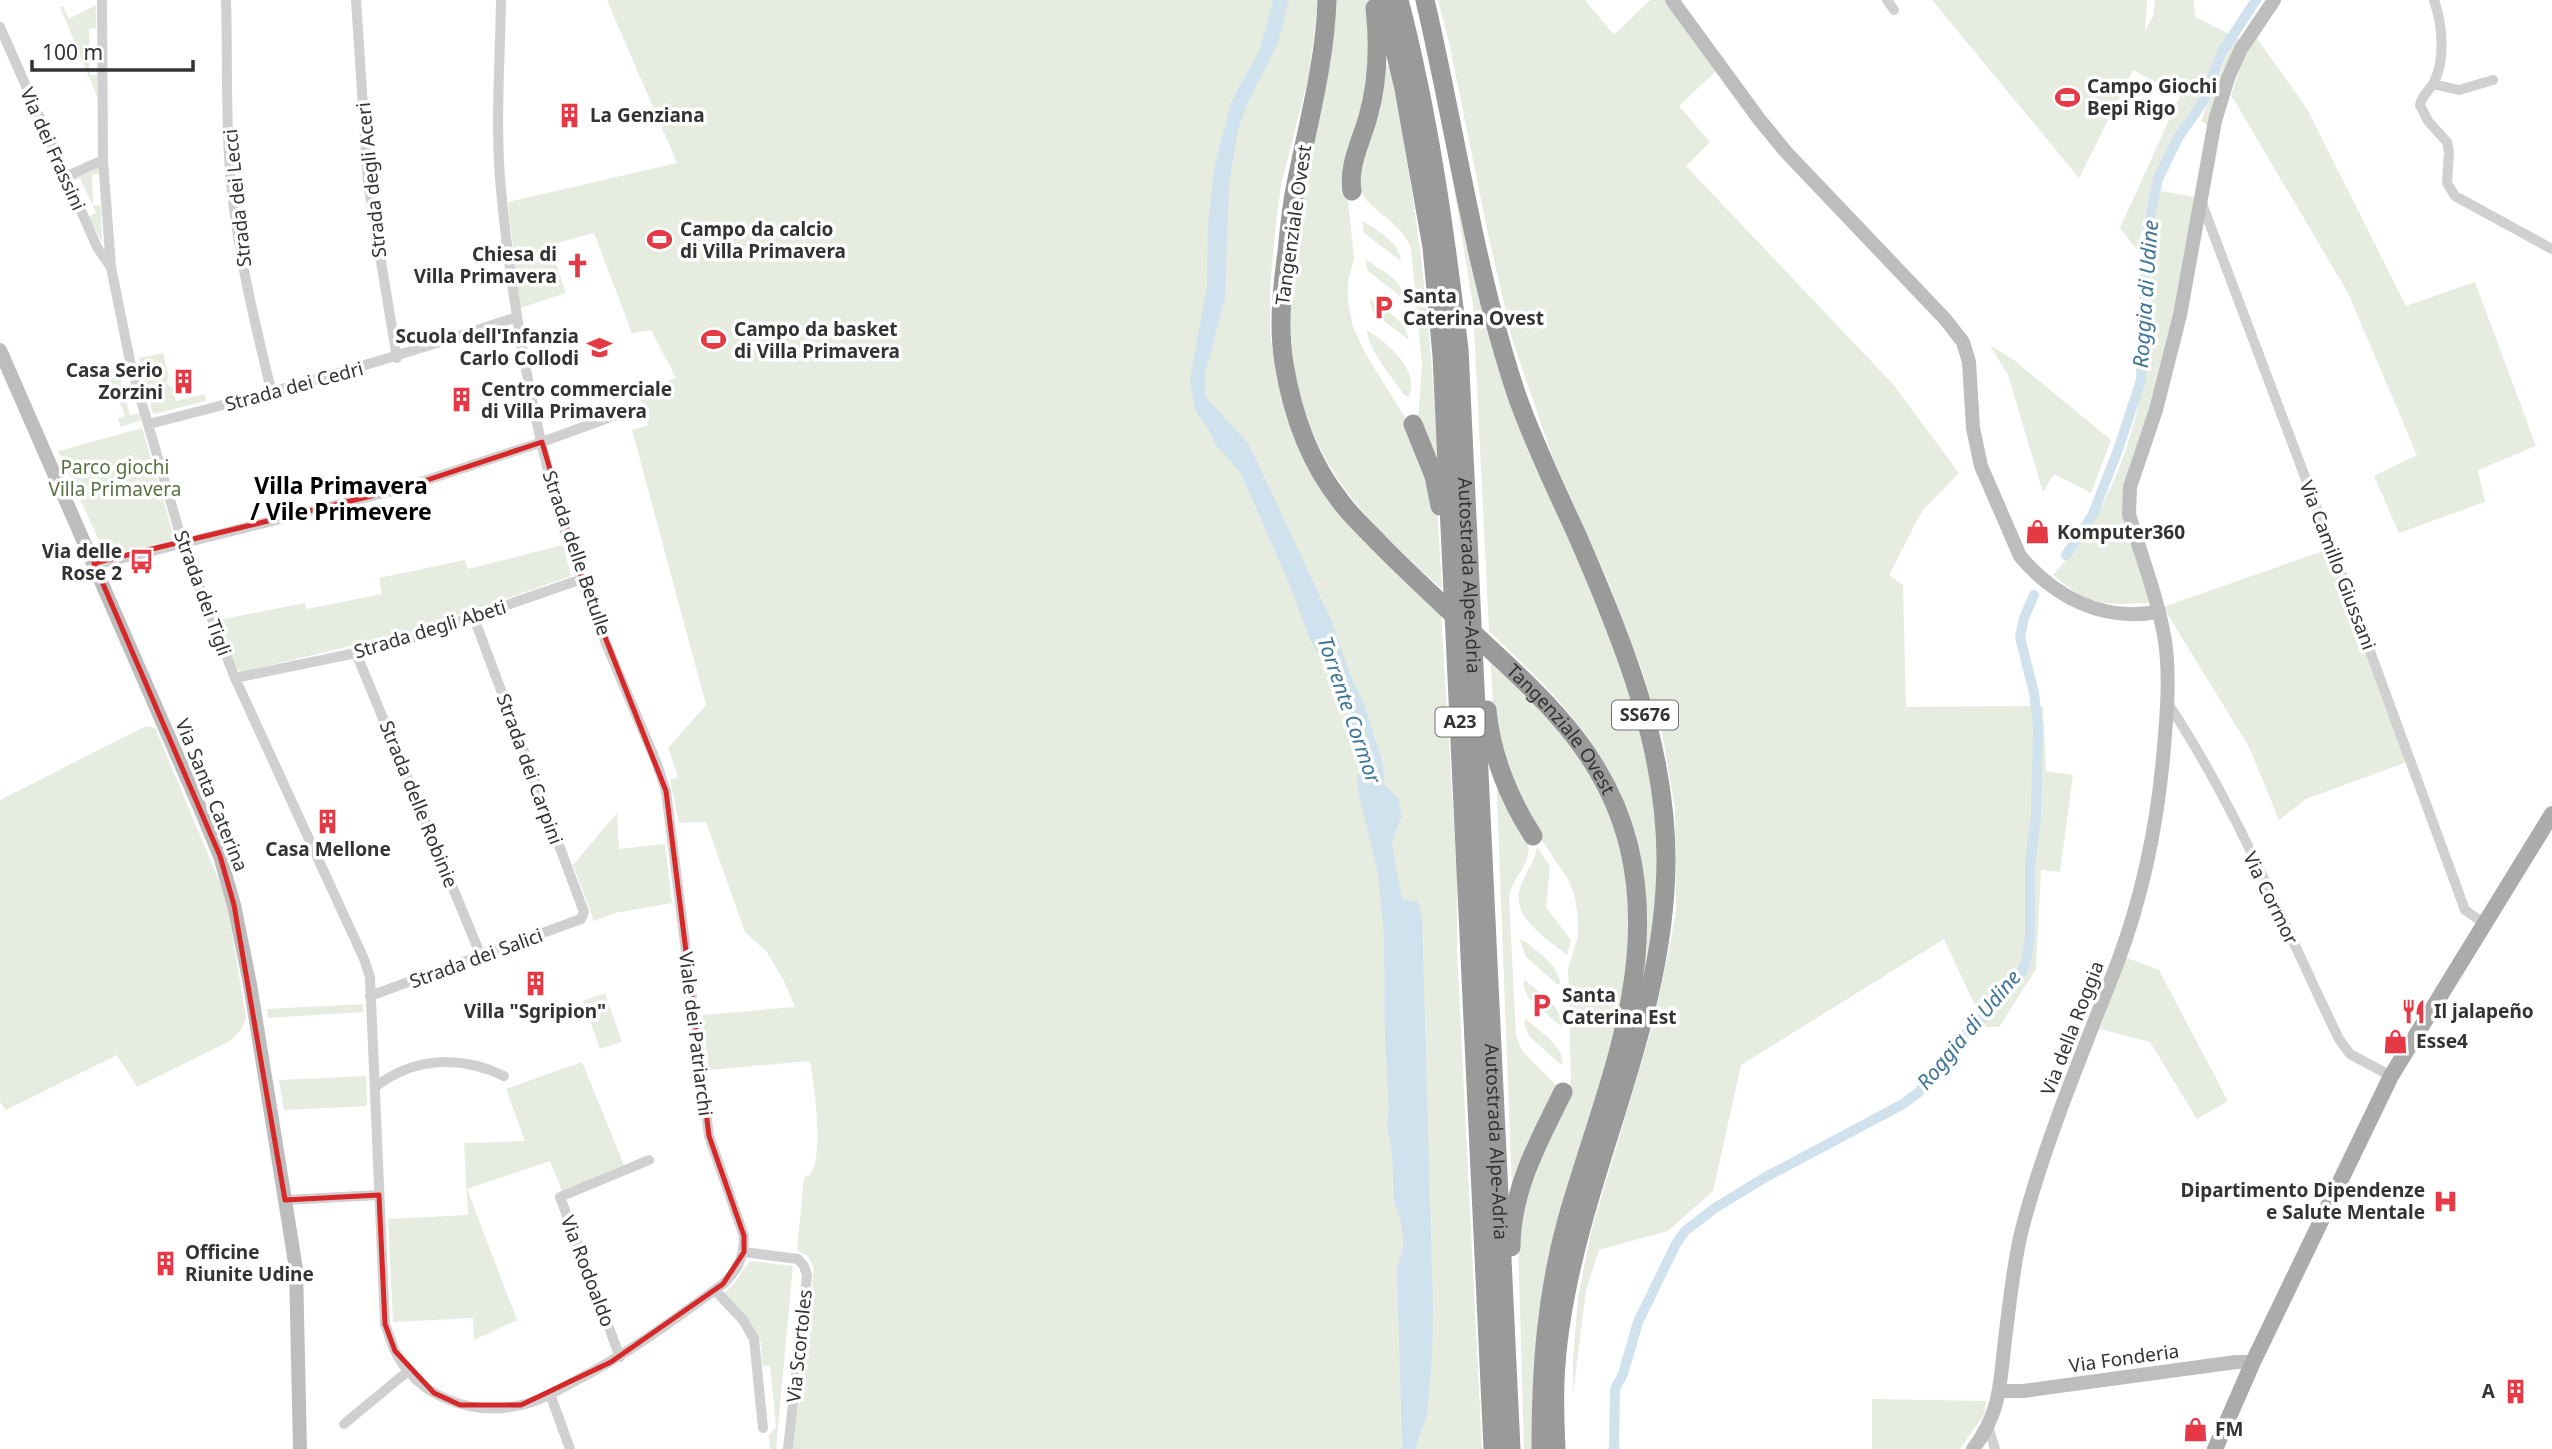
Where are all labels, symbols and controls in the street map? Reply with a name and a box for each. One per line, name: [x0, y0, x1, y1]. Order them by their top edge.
scale bar: [32, 28, 192, 72]
text: 100 m: [42, 38, 103, 66]
place label: Campo Giochi Bepi Rigo: [2087, 73, 2217, 121]
street label: Via dei Frassini: [14, 83, 92, 215]
sports icon: Campo Giochi Bepi Rigo: [2053, 83, 2081, 111]
street label: Strada degli Aceri: [350, 101, 392, 259]
building icon: La Genziana: [556, 101, 584, 129]
place label: La Genziana: [590, 102, 705, 128]
street label: Strada dei Lecci: [217, 128, 257, 268]
street label: Tangenziale Ovest: [1269, 143, 1317, 307]
place label: Campo da calcio di Villa Primavera: [680, 216, 846, 264]
water label: Roggia di Udine: [2126, 219, 2164, 369]
sports icon: Campo da calcio di Villa Primavera: [646, 226, 674, 254]
place label: Chiesa di Villa Primavera: [414, 241, 557, 289]
church icon: Chiesa di Villa Primavera: [563, 251, 591, 279]
place label: Santa Caterina Ovest: [1403, 283, 1544, 331]
parking icon: Santa Caterina Ovest: [1369, 293, 1397, 321]
place label: Campo da basket di Villa Primavera: [734, 316, 900, 364]
place label: Scuola dell'Infanzia Carlo Collodi: [396, 323, 579, 371]
sports icon: Campo da basket di Villa Primavera: [700, 326, 728, 354]
school or university icon: Scuola dell'Infanzia Carlo Collodi: [585, 333, 613, 361]
street label: Strada dei Cedri: [222, 355, 366, 417]
place label: Casa Serio Zorzini: [66, 357, 163, 405]
building icon: Casa Serio Zorzini: [169, 367, 197, 395]
place label: Centro commerciale di Villa Primavera: [481, 376, 672, 424]
building icon: Centro commerciale di Villa Primavera: [447, 386, 475, 414]
park label: Parco giochi Villa Primavera: [49, 454, 181, 502]
street label: Strada delle Betulle: [537, 467, 617, 639]
district label: Villa Primavera / Vile Primevere: [250, 469, 432, 527]
street label: Autostrada Alpe-Adria: [1452, 477, 1487, 674]
street label: Via Camillo Giussani: [2294, 477, 2382, 653]
shop icon: Komputer360: [2023, 518, 2051, 546]
place label: Komputer360: [2057, 519, 2185, 545]
street label: Strada dei Tigli: [168, 527, 238, 659]
place label: Via delle Rose 2: [42, 538, 122, 586]
bus stop icon: Via delle Rose 2: [128, 548, 156, 576]
street label: Strada degli Abeti: [351, 593, 509, 665]
water label: Torrente Cormor: [1312, 632, 1389, 788]
street label: Tangenziale Ovest: [1501, 658, 1622, 799]
street label: Strada dei Carpini: [491, 690, 569, 848]
road number: SS676: [1612, 700, 1678, 730]
road number: A23: [1436, 708, 1484, 736]
street label: Via Santa Caterina: [169, 715, 255, 875]
street label: Strada delle Robinie: [374, 717, 464, 891]
building icon: Casa Mellone: [314, 807, 342, 835]
place label: Casa Mellone: [265, 836, 391, 862]
street label: Via Cormor: [2237, 847, 2305, 949]
street label: Strada dei Salici: [406, 922, 546, 994]
street label: Viale dei Patriarchi: [673, 950, 719, 1118]
street label: Via della Roggia: [2034, 957, 2110, 1099]
water label: Roggia di Udine: [1910, 963, 2027, 1095]
building icon: Villa "Sgripion": [521, 969, 549, 997]
place label: Santa Caterina Est: [1562, 982, 1676, 1030]
parking icon: Santa Caterina Est: [1528, 992, 1556, 1020]
restaurant icon: Il jalapeño: [2400, 997, 2428, 1025]
place label: Villa "Sgripion": [464, 998, 606, 1024]
place label: Il jalapeño: [2434, 998, 2534, 1024]
shop icon: Esse4: [2382, 1027, 2410, 1055]
place label: Esse4: [2416, 1028, 2468, 1054]
street label: Autostrada Alpe-Adria: [1479, 1043, 1514, 1240]
place label: Dipartimento Dipendenze e Salute Mentale: [2181, 1177, 2425, 1225]
hospital icon: Dipartimento Dipendenze e Salute Mentale: [2431, 1187, 2459, 1215]
street label: Via Rodoaldo: [555, 1212, 621, 1330]
place label: Officine Riunite Udine: [185, 1239, 314, 1287]
building icon: Officine Riunite Udine: [151, 1249, 179, 1277]
street label: Via Scortoles: [780, 1288, 818, 1404]
street label: Via Fonderia: [2067, 1337, 2181, 1379]
building icon: A: [2501, 1377, 2529, 1405]
place label: A: [2482, 1378, 2496, 1404]
shop icon: FM: [2181, 1415, 2209, 1443]
place label: FM: [2215, 1416, 2243, 1442]

